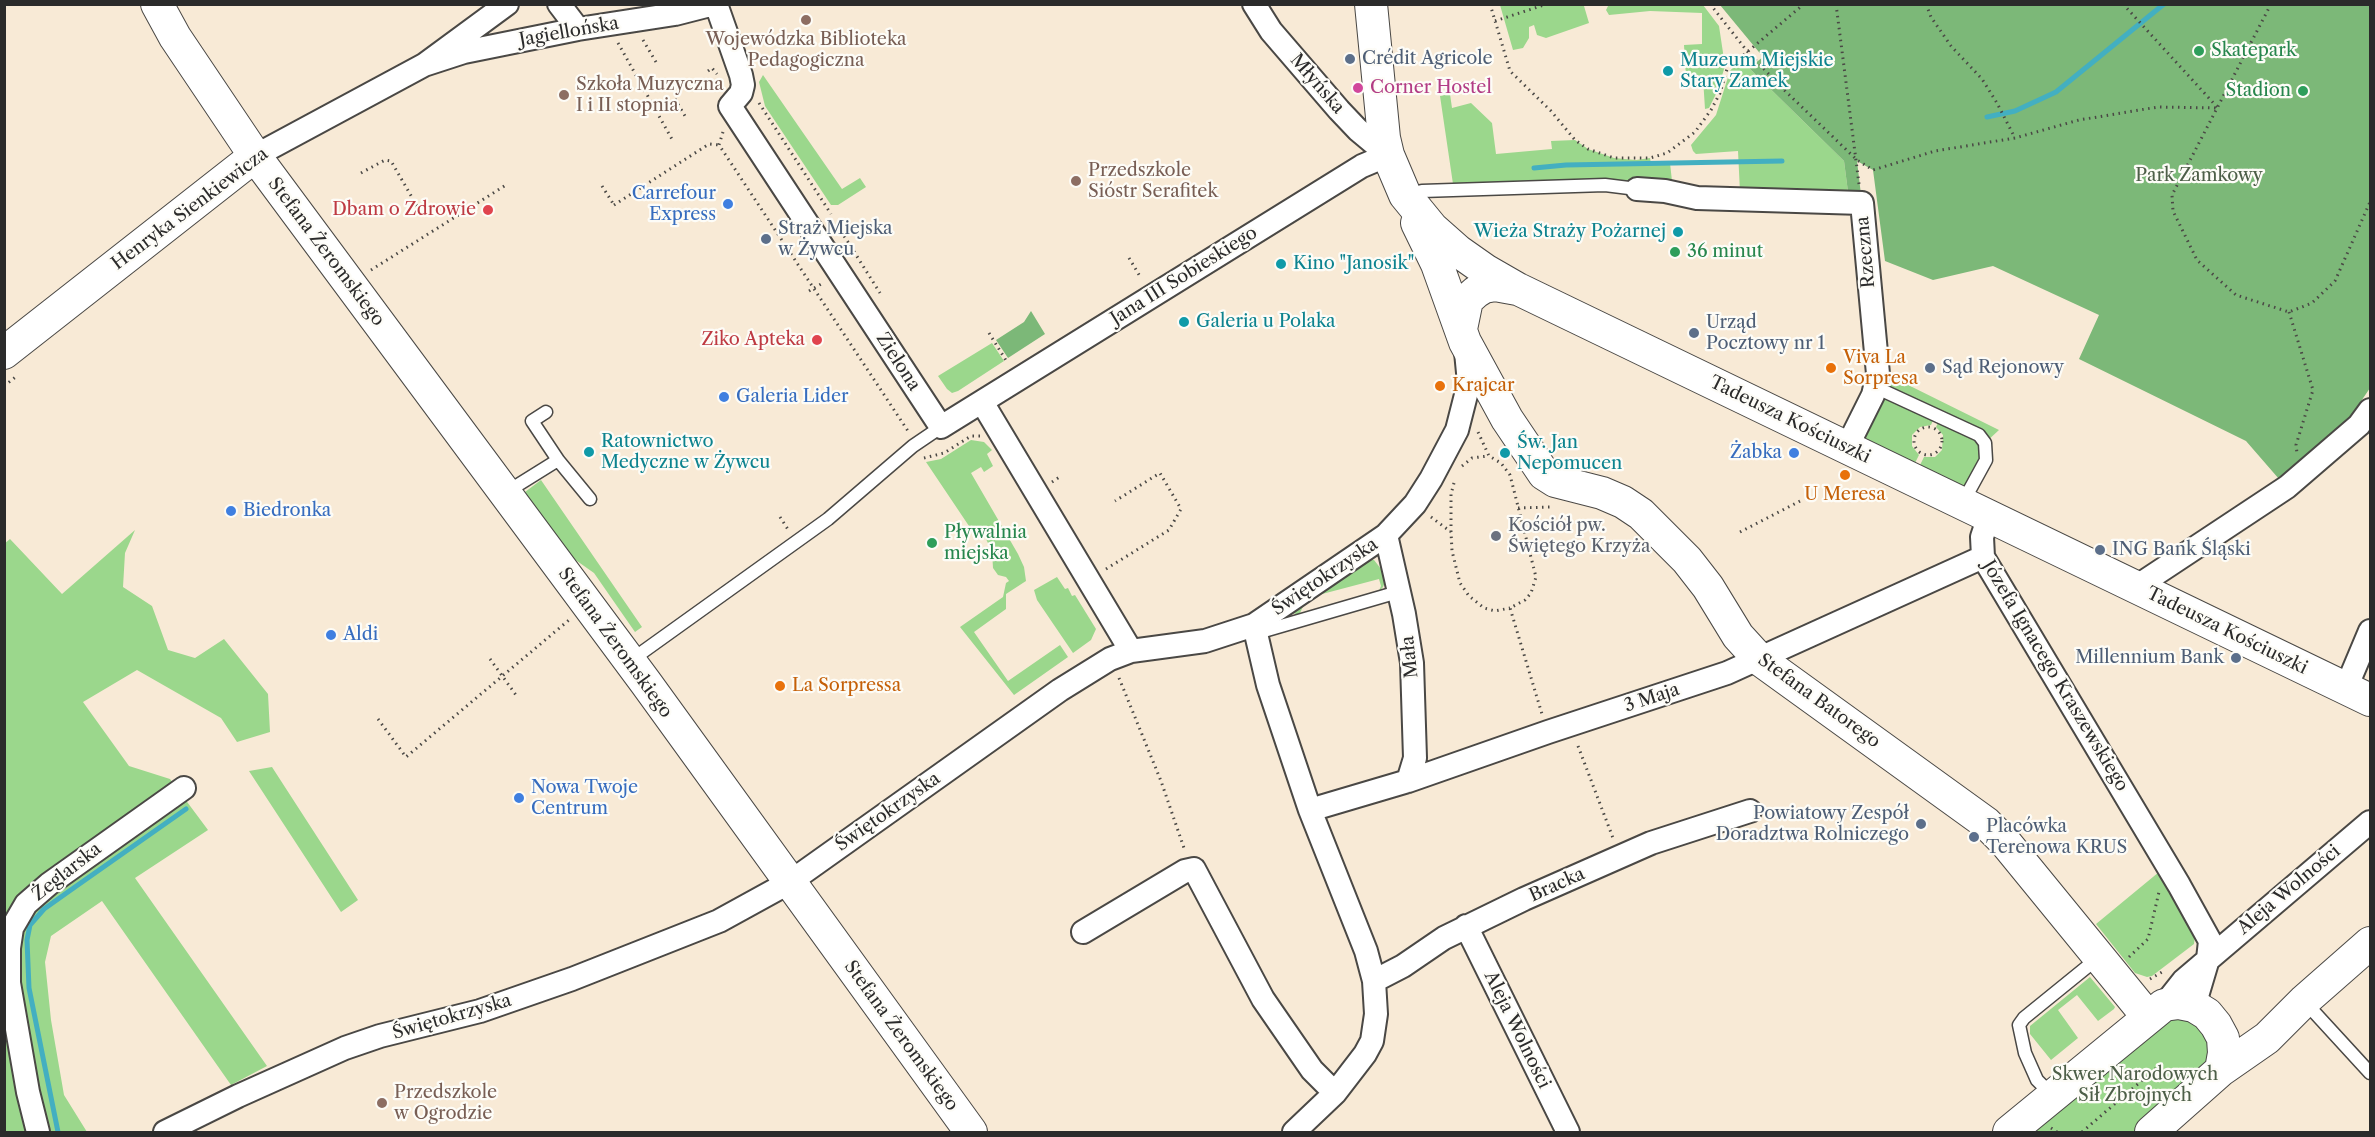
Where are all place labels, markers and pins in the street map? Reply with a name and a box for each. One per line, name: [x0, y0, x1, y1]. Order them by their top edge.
marker: Wojewódzka Biblioteka Pedagogiczna: [799, 13, 813, 27]
place label: Wojewódzka Biblioteka Pedagogiczna: [706, 29, 906, 72]
place label: Skatepark: [2211, 40, 2296, 62]
marker: Skatepark: [2192, 44, 2206, 58]
place label: Crédit Agricole: [1362, 48, 1493, 70]
place label: Muzeum Miejskie Stary Zamek: [1680, 50, 1834, 92]
marker: Crédit Agricole: [1343, 52, 1357, 66]
marker: Muzeum Miejskie Stary Zamek: [1661, 64, 1675, 78]
place label: Szkoła Muzyczna I i II stopnia: [576, 74, 724, 116]
place label: Corner Hostel: [1370, 77, 1492, 99]
place label: Stadion: [2226, 80, 2291, 102]
marker: Corner Hostel: [1351, 81, 1365, 95]
marker: Stadion: [2296, 84, 2310, 98]
marker: Szkoła Muzyczna I i II stopnia: [557, 88, 571, 102]
place label: Przedszkole Sióstr Serafitek: [1088, 160, 1218, 202]
marker: Przedszkole Sióstr Serafitek: [1069, 174, 1083, 188]
place label: Carrefour Express: [632, 183, 716, 226]
marker: Carrefour Express: [721, 197, 735, 211]
place label: Dbam o Zdrowie: [332, 199, 476, 221]
marker: Dbam o Zdrowie: [481, 203, 495, 217]
place label: Straż Miejska w Żywcu: [778, 218, 892, 260]
place label: Wieża Straży Pożarnej: [1474, 221, 1666, 243]
marker: Wieża Straży Pożarnej: [1671, 225, 1685, 239]
marker: Straż Miejska w Żywcu: [759, 232, 773, 246]
place label: 36 minut: [1687, 241, 1763, 263]
marker: 36 minut: [1668, 245, 1682, 259]
place label: Kino "Janosik": [1293, 253, 1414, 275]
marker: Kino "Janosik": [1274, 257, 1288, 271]
place label: Galeria u Polaka: [1196, 311, 1335, 333]
place label: Urząd Pocztowy nr 1: [1706, 312, 1825, 354]
marker: Galeria u Polaka: [1177, 315, 1191, 329]
marker: Urząd Pocztowy nr 1: [1687, 326, 1701, 340]
place label: Ziko Apteka: [701, 329, 805, 351]
marker: Ziko Apteka: [810, 333, 824, 347]
place label: Viva La Sorpresa: [1843, 347, 1918, 389]
place label: Sąd Rejonowy: [1942, 357, 2064, 379]
marker: Viva La Sorpresa: [1824, 361, 1838, 375]
marker: Sąd Rejonowy: [1923, 361, 1937, 375]
place label: Krajcar: [1452, 375, 1515, 397]
marker: Krajcar: [1433, 379, 1447, 393]
place label: Galeria Lider: [736, 386, 849, 408]
marker: Galeria Lider: [717, 390, 731, 404]
place label: Ratownictwo Medyczne w Żywcu: [601, 431, 770, 474]
place label: Św. Jan Nepomucen: [1517, 432, 1622, 474]
place label: Żabka: [1730, 442, 1782, 464]
marker: Ratownictwo Medyczne w Żywcu: [582, 445, 596, 459]
marker: Św. Jan Nepomucen: [1498, 446, 1512, 460]
marker: Żabka: [1787, 446, 1801, 460]
marker: U Meresa: [1838, 468, 1852, 482]
place label: U Meresa: [1804, 484, 1886, 506]
place label: Biedronka: [243, 500, 331, 522]
marker: Biedronka: [224, 504, 238, 518]
place label: Kościół pw. Świętego Krzyża: [1508, 515, 1650, 558]
place label: Pływalnia miejska: [944, 522, 1027, 564]
marker: Kościół pw. Świętego Krzyża: [1489, 529, 1503, 543]
marker: Pływalnia miejska: [925, 536, 939, 550]
place label: ING Bank Śląski: [2112, 539, 2251, 561]
marker: ING Bank Śląski: [2093, 543, 2107, 557]
place label: Aldi: [343, 624, 378, 646]
marker: Aldi: [324, 628, 338, 642]
place label: Millennium Bank: [2075, 647, 2224, 669]
marker: Millennium Bank: [2229, 651, 2243, 665]
place label: La Sorpressa: [792, 675, 901, 697]
marker: La Sorpressa: [773, 679, 787, 693]
place label: Nowa Twoje Centrum: [531, 777, 638, 820]
marker: Nowa Twoje Centrum: [512, 791, 526, 805]
place label: Powiatowy Zespół Doradztwa Rolniczego: [1716, 803, 1909, 846]
place label: Placówka Terenowa KRUS: [1986, 816, 2127, 858]
marker: Powiatowy Zespół Doradztwa Rolniczego: [1914, 817, 1928, 831]
marker: Placówka Terenowa KRUS: [1967, 830, 1981, 844]
place label: Przedszkole w Ogrodzie: [394, 1082, 497, 1124]
marker: Przedszkole w Ogrodzie: [375, 1096, 389, 1110]

